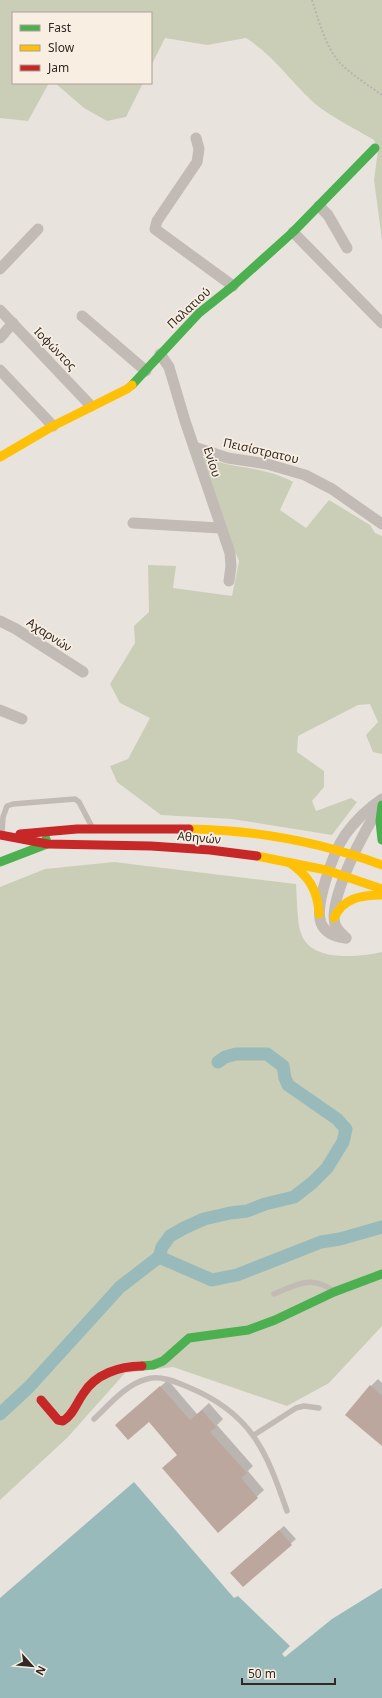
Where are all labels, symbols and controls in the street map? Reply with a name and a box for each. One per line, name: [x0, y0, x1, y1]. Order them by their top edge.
legend: [12, 12, 152, 84]
text: Fast: [48, 19, 72, 36]
text: Slow: [48, 39, 75, 56]
text: Jam: [47, 59, 69, 76]
street label: Παλατιού: [163, 283, 214, 332]
street label: Ιοφώντος: [30, 323, 80, 374]
street label: Πεισίστρατου: [222, 434, 301, 467]
street label: Ενίου: [200, 444, 225, 479]
street label: Αχαρνών: [23, 614, 75, 655]
street label: Αθηνών: [177, 827, 222, 848]
north arrow: [12, 1646, 52, 1686]
scale bar: [242, 1660, 335, 1686]
text: N: [33, 1663, 50, 1678]
text: 50 m: [248, 1665, 276, 1682]

